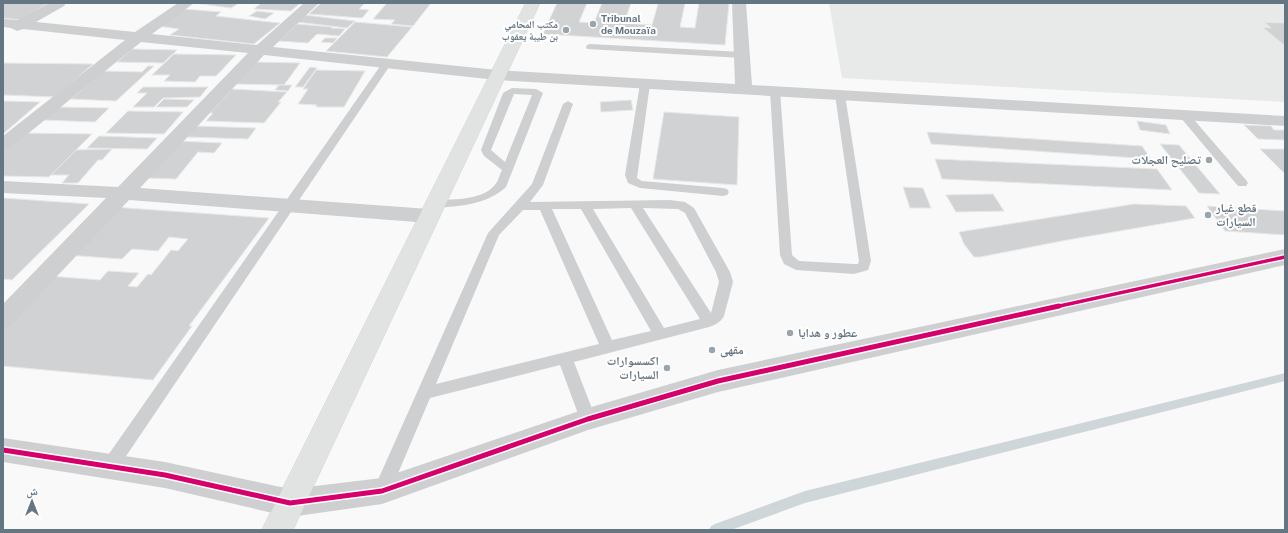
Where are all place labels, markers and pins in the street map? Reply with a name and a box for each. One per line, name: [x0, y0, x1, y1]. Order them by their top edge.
place label: Tribunal de Mouzaïa: [601, 12, 656, 36]
place label: مكتب المحامي بن طيبة يعقوب: [502, 18, 558, 43]
marker: Tribunal de Mouzaïa: [588, 19, 598, 29]
marker: مكتب المحامي بن طيبة يعقوب: [561, 25, 571, 35]
place label: تصليح العجلات: [1132, 153, 1202, 168]
marker: تصليح العجلات: [1204, 155, 1214, 165]
place label: قطع غيار السيارات: [1215, 201, 1257, 229]
marker: قطع غيار السيارات: [1203, 210, 1213, 220]
place label: عطور و هدايا: [798, 326, 857, 340]
marker: عطور و هدايا: [785, 328, 795, 338]
place label: مقهى: [720, 343, 744, 358]
marker: مقهى: [707, 345, 717, 355]
place label: اكسسوارات السيارات: [607, 354, 659, 382]
marker: اكسسوارات السيارات: [662, 363, 672, 373]

